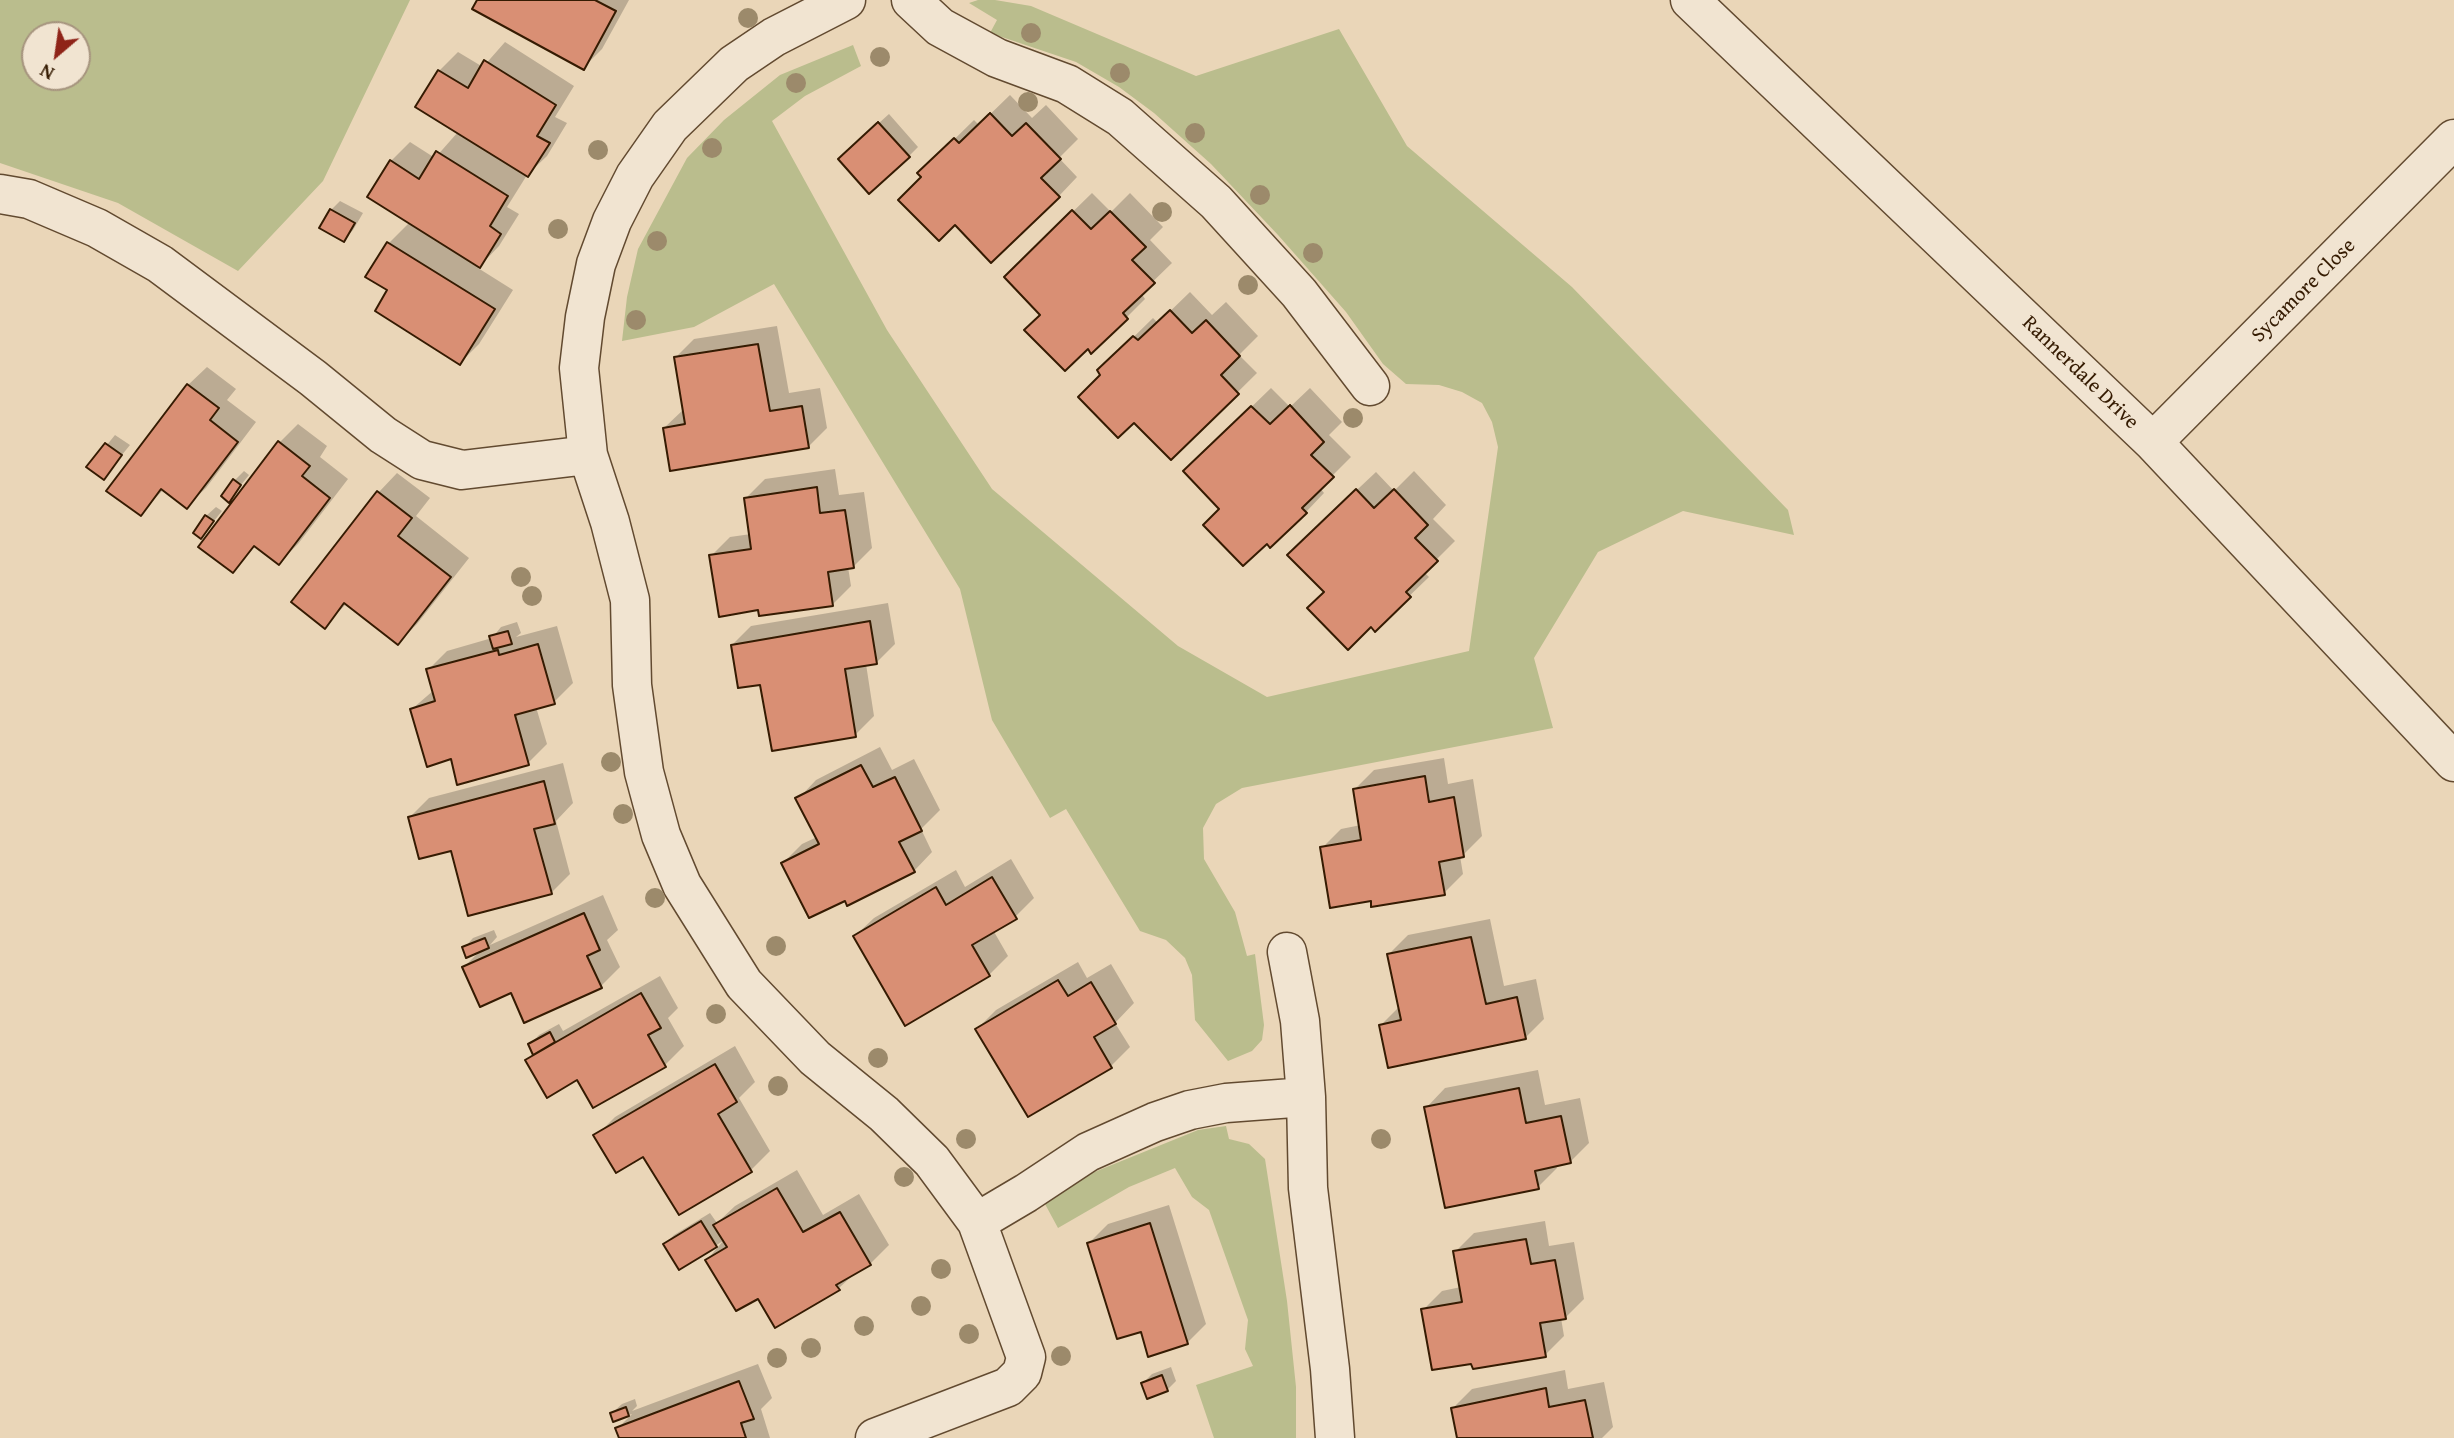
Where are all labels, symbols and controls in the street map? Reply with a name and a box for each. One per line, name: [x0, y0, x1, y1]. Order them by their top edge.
north arrow: [21, 21, 91, 91]
text: N: [34, 57, 59, 88]
street label: Sycamore Close: [2247, 234, 2361, 348]
street label: Rannerdale Drive: [2016, 311, 2144, 435]

